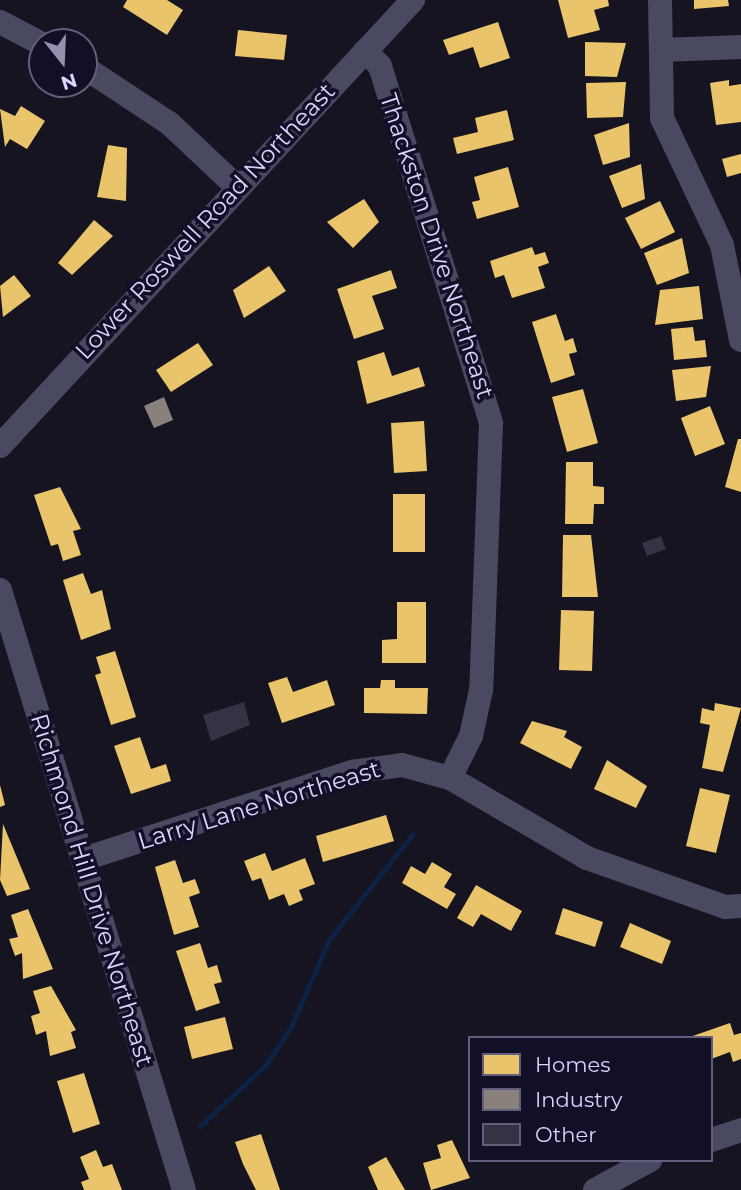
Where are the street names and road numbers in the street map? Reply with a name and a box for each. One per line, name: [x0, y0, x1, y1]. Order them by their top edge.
street label: Lower Roswell Road Northeast: [69, 77, 341, 365]
street label: Thackston Drive Northeast: [374, 90, 500, 402]
street label: Richmond Hill Drive Northeast: [25, 710, 159, 1070]
street label: Larry Lane Northeast: [134, 754, 384, 856]

